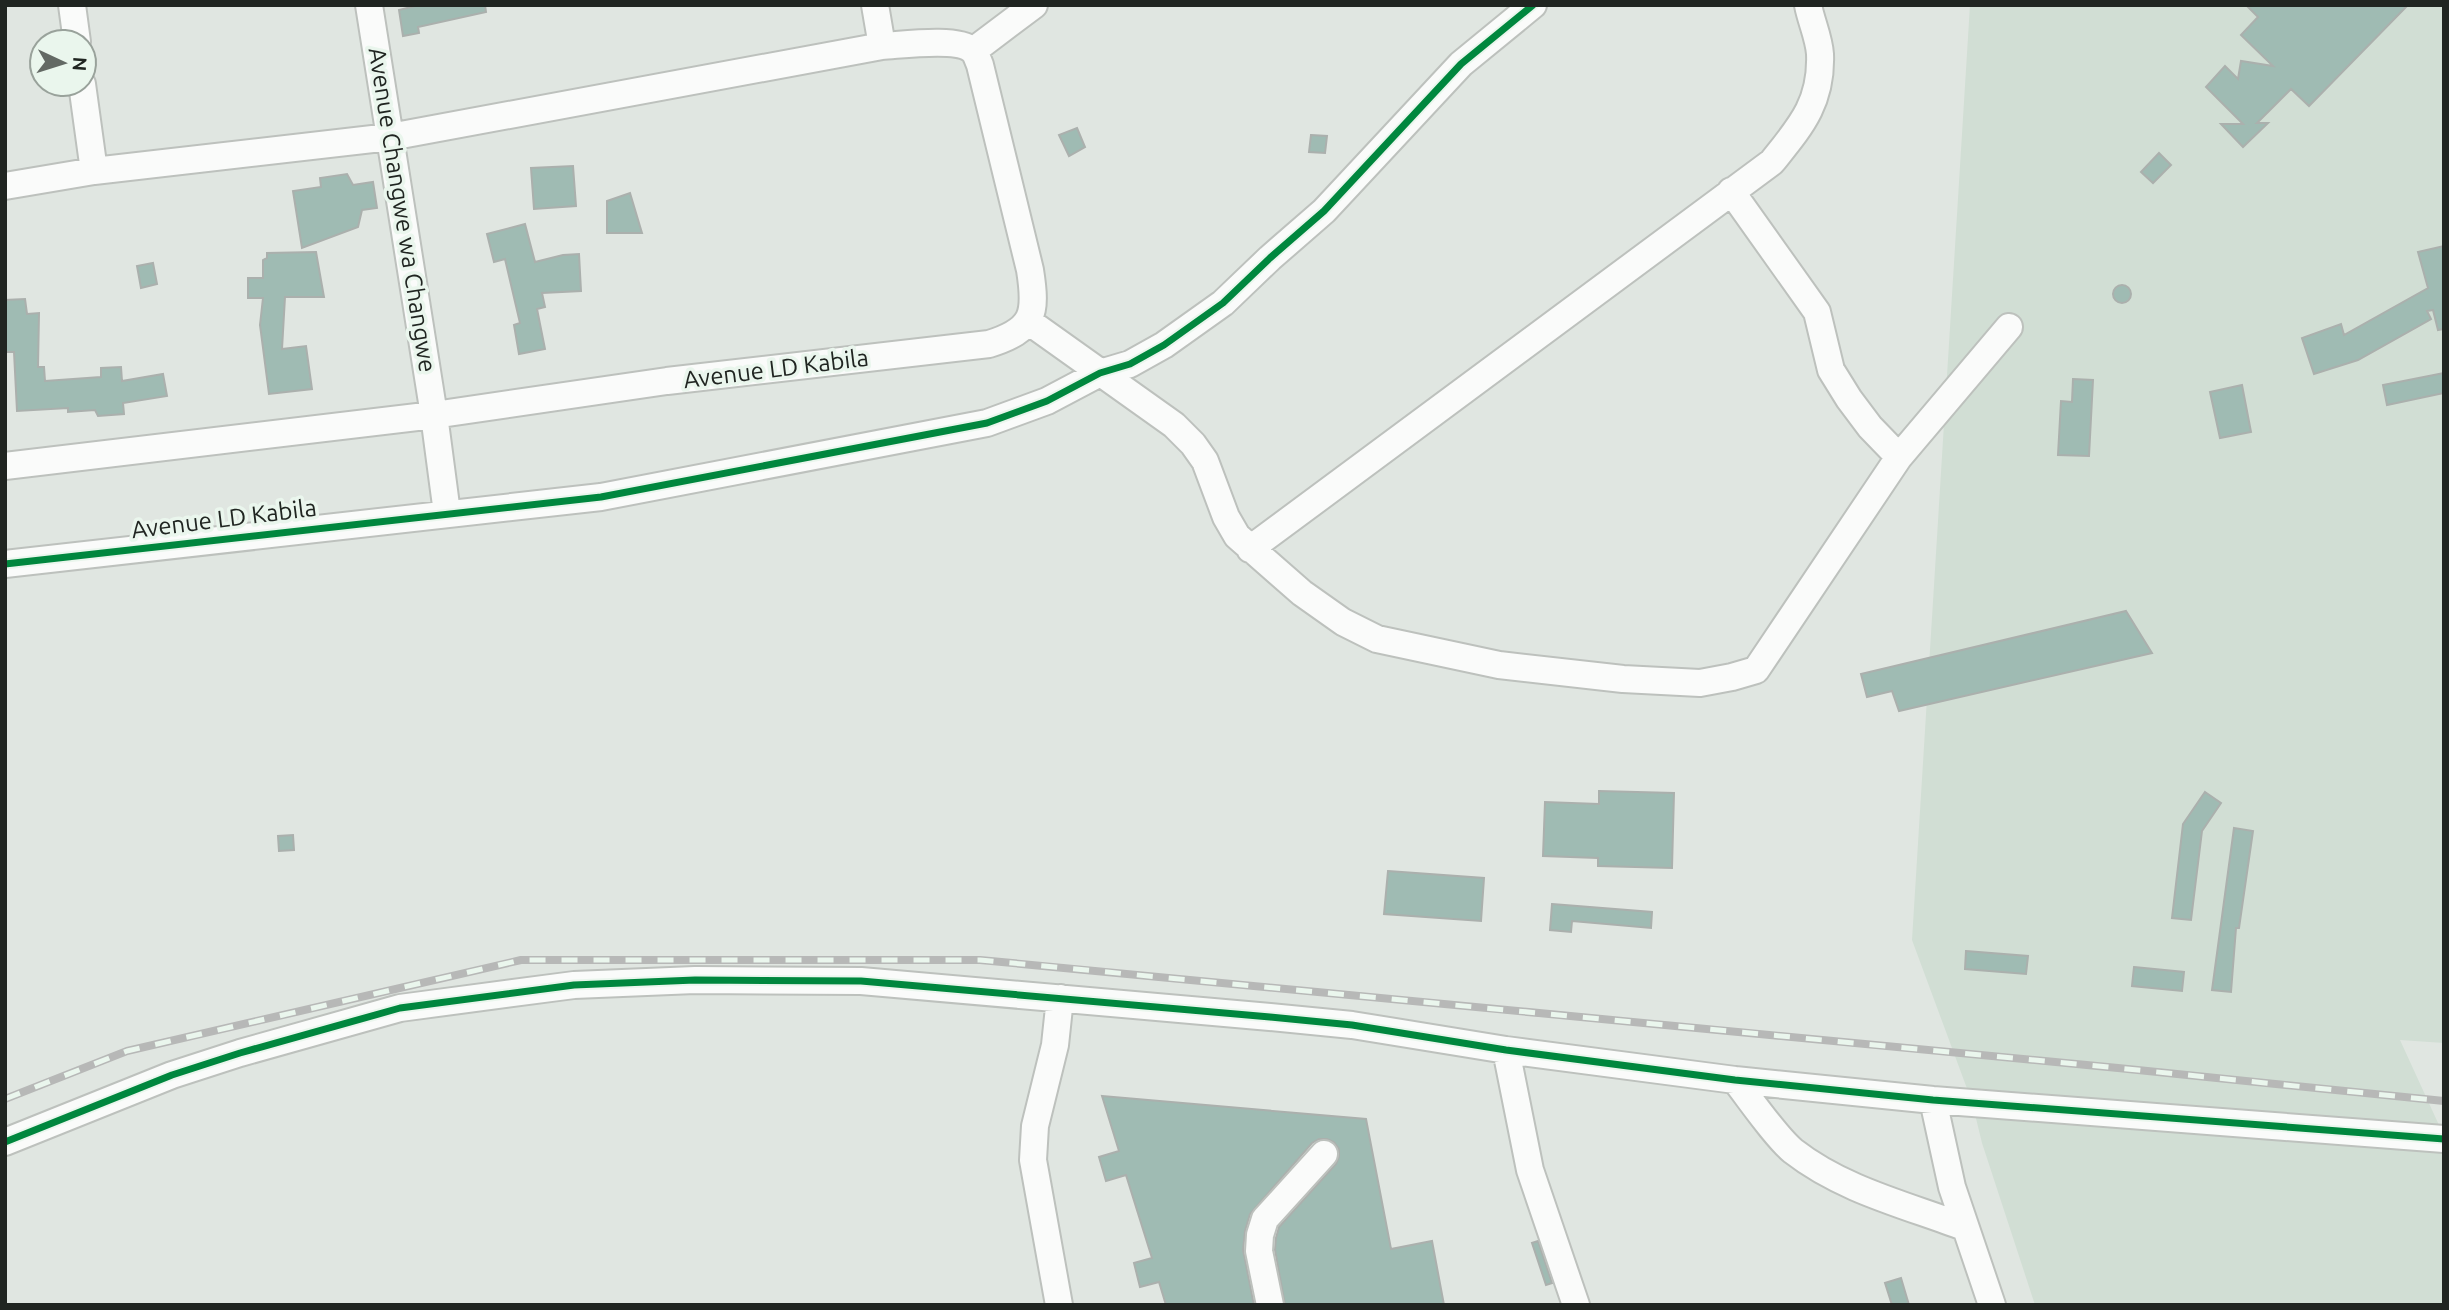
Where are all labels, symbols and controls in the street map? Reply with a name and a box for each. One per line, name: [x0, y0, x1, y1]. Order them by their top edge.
north arrow: [28, 28, 98, 98]
street label: Avenue Changwe wa Changwe: [363, 46, 442, 374]
text: N: [68, 56, 91, 72]
street label: Avenue LD Kabila: [682, 344, 870, 393]
street label: Avenue LD Kabila: [130, 494, 318, 543]

